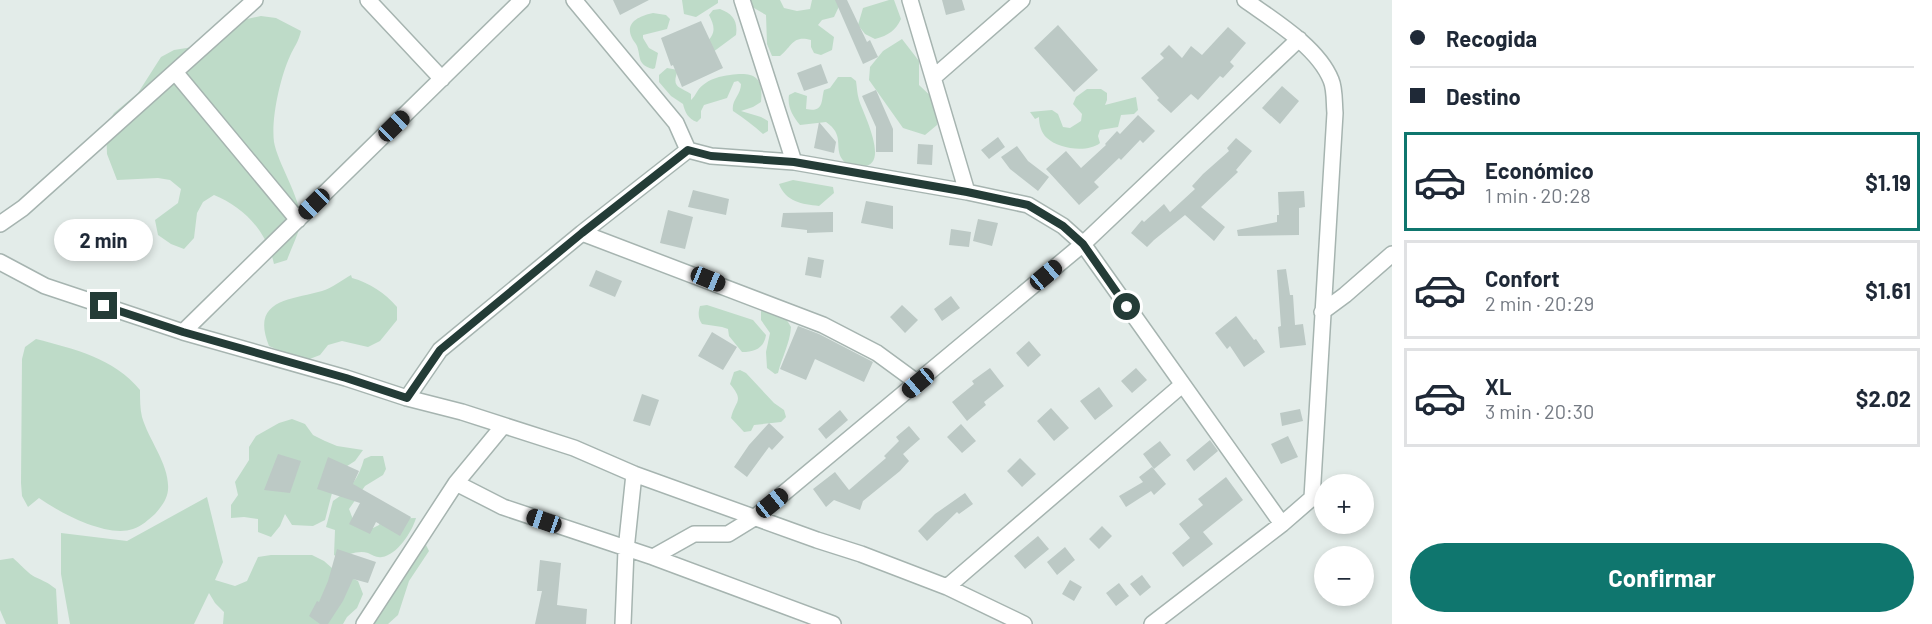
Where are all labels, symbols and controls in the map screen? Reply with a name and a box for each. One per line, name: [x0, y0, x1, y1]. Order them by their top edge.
text: Recogida: [1446, 25, 1537, 51]
text: Destino: [1446, 83, 1521, 109]
car: [375, 107, 413, 145]
icon: car: [1413, 155, 1467, 209]
text: Económico: [1485, 157, 1594, 183]
text: $1.19: [1865, 169, 1911, 195]
text: 1 min · 20:28: [1485, 183, 1591, 207]
car: [295, 185, 333, 223]
callout: 2 min: [54, 219, 154, 261]
text: 2 min: [80, 228, 127, 252]
car: [1026, 257, 1066, 293]
icon: car: [1413, 263, 1467, 317]
car: [688, 264, 728, 294]
text: Confort: [1485, 265, 1560, 291]
text: $1.61: [1865, 277, 1911, 303]
text: 2 min · 20:29: [1485, 291, 1594, 315]
route end: [90, 292, 117, 319]
route start: [1113, 293, 1140, 320]
car: [898, 365, 938, 401]
icon: car: [1413, 371, 1467, 425]
text: XL: [1485, 373, 1511, 399]
text: $2.02: [1856, 385, 1911, 411]
text: 3 min · 20:30: [1485, 399, 1594, 423]
map controls: [1314, 474, 1374, 606]
button: +: [1314, 474, 1374, 534]
car: [752, 485, 792, 521]
car: [524, 507, 564, 535]
button: Confirmar: [1410, 543, 1914, 612]
button: −: [1314, 546, 1374, 606]

